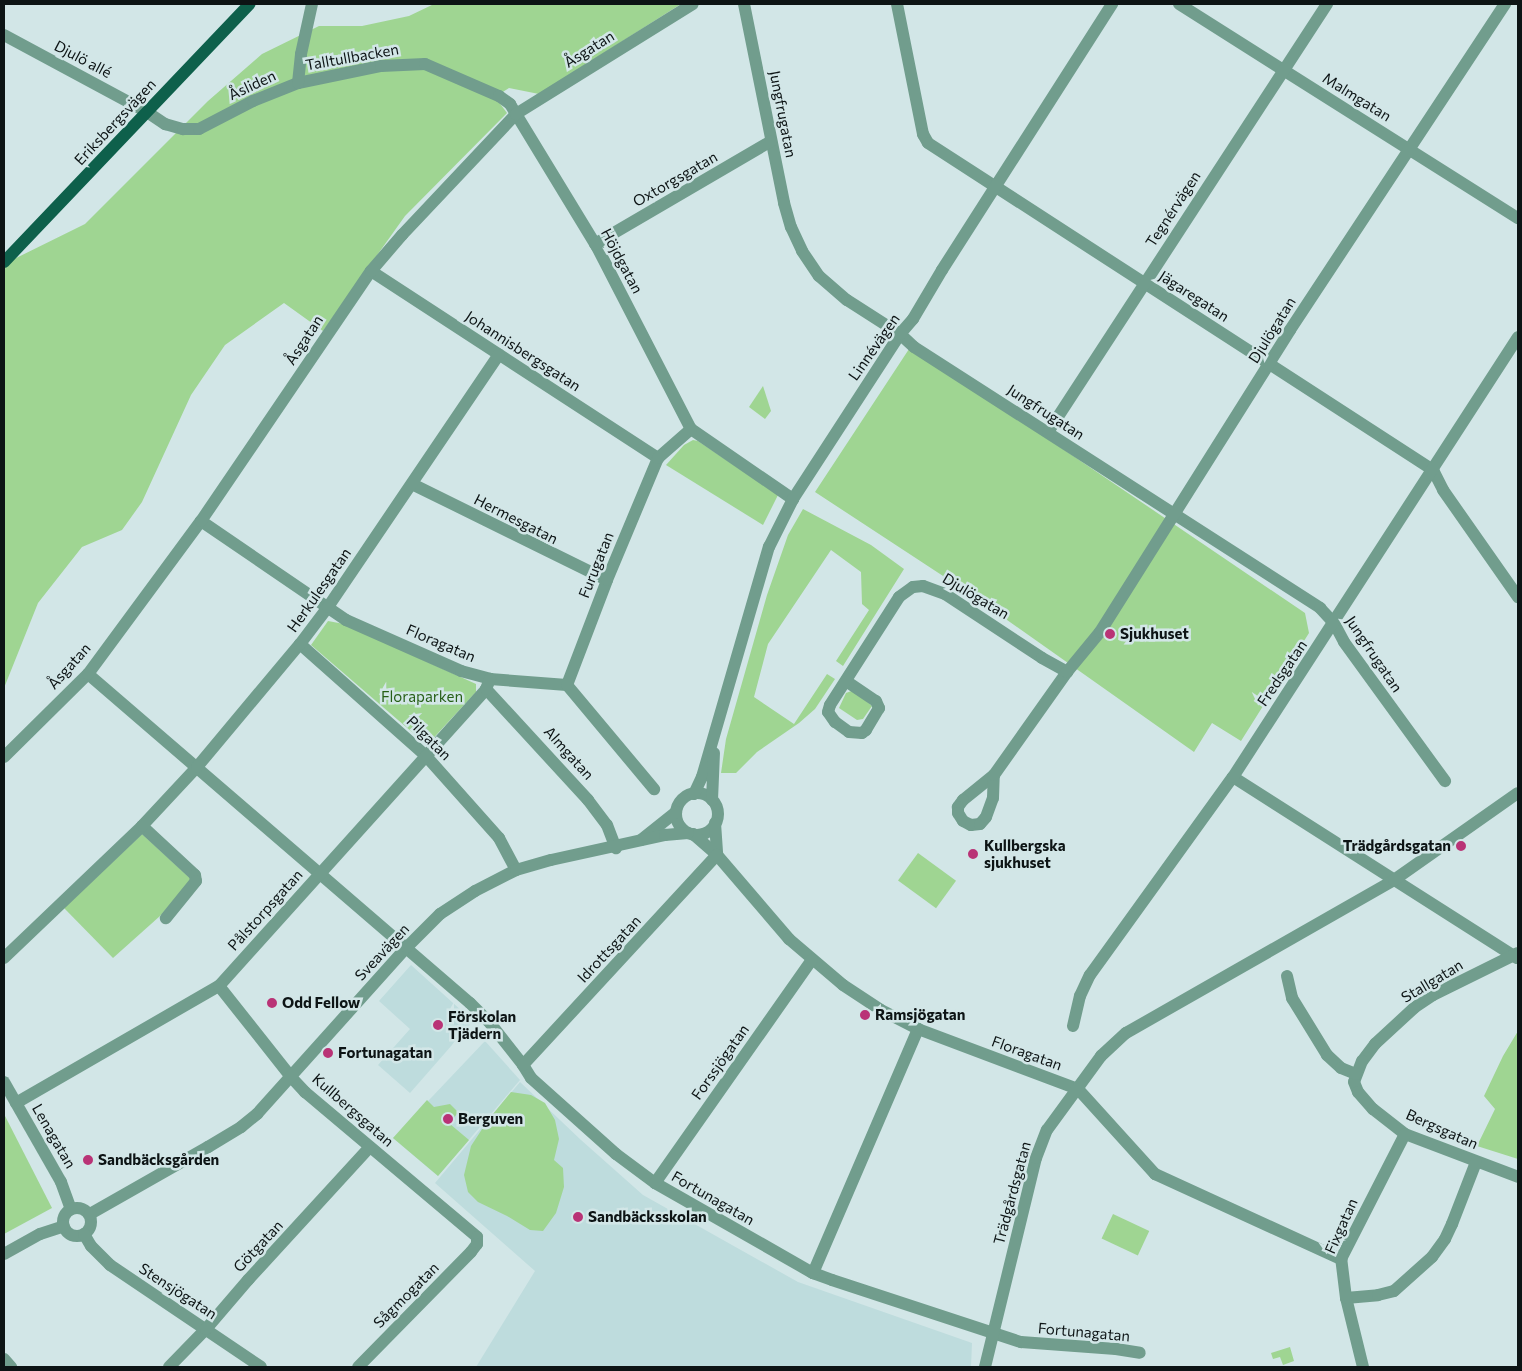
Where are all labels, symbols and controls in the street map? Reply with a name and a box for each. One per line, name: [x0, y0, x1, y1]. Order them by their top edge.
street label: Åsgatan: [561, 27, 617, 71]
street label: Djulö allé: [51, 36, 115, 82]
street label: Talltullbacken: [304, 40, 400, 74]
street label: Åsliden: [226, 66, 278, 104]
street label: Jungfrugatan: [766, 69, 800, 159]
street label: Malmgatan: [1319, 69, 1395, 125]
street label: Eriksbergsvägen: [71, 75, 159, 169]
street label: Oxtorgsgatan: [630, 148, 720, 210]
street label: Tegnérvägen: [1142, 168, 1204, 250]
street label: Höjdgatan: [597, 225, 647, 297]
street label: Jägaregatan: [1156, 267, 1232, 325]
street label: Djulögatan: [1245, 294, 1299, 366]
street label: Johannisbergsgatan: [462, 307, 584, 395]
street label: Linnévägen: [844, 310, 904, 384]
street label: Åsgatan: [281, 312, 327, 368]
street label: Jungfrugatan: [1004, 380, 1088, 444]
street label: Hermesgatan: [471, 490, 561, 548]
street label: Furugatan: [575, 529, 617, 601]
street label: Herkulesgatan: [283, 544, 355, 636]
street label: Djulögatan: [939, 569, 1013, 623]
street label: Jungfrugatan: [1342, 612, 1406, 696]
street label: Floragatan: [404, 620, 478, 666]
place label: Sjukhuset: [1120, 625, 1189, 643]
marker: Sjukhuset: [1104, 628, 1116, 640]
street label: Fredsgatan: [1253, 636, 1311, 710]
street label: Åsgatan: [44, 639, 94, 693]
park label: Floraparken: [381, 688, 463, 706]
street label: Pilgatan: [403, 712, 455, 764]
street label: Almgatan: [540, 723, 598, 783]
place label: Kullbergska sjukhuset: [984, 836, 1066, 871]
place label: Trädgårdsgatan: [1343, 837, 1451, 855]
marker: Trädgårdsgatan: [1455, 840, 1467, 852]
marker: Kullbergska sjukhuset: [966, 847, 980, 861]
street label: Pålstorpsgatan: [224, 866, 306, 954]
street label: Idrottsgatan: [573, 912, 645, 986]
street label: Sveavägen: [351, 920, 413, 984]
street label: Stallgatan: [1398, 956, 1466, 1006]
place label: Odd Fellow: [282, 994, 360, 1012]
marker: Odd Fellow: [266, 997, 278, 1009]
place label: Ramsjögatan: [875, 1006, 965, 1024]
place label: Förskolan Tjädern: [448, 1007, 516, 1042]
marker: Ramsjögatan: [859, 1009, 871, 1021]
marker: Förskolan Tjädern: [432, 1019, 444, 1031]
street label: Forssjögatan: [687, 1021, 753, 1103]
street label: Floragatan: [989, 1032, 1065, 1074]
place label: Fortunagatan: [338, 1044, 432, 1062]
marker: Fortunagatan: [322, 1047, 334, 1059]
street label: Kullbergsgatan: [309, 1070, 397, 1150]
street label: Lenagatan: [28, 1101, 80, 1171]
street label: Bergsgatan: [1403, 1105, 1481, 1153]
place label: Berguven: [458, 1110, 523, 1128]
marker: Berguven: [442, 1113, 454, 1125]
street label: Trädgårdsgatan: [990, 1139, 1034, 1247]
place label: Sandbäcksgården: [98, 1151, 219, 1169]
marker: Sandbäcksgården: [82, 1154, 94, 1166]
street label: Fortunagatan: [668, 1167, 758, 1229]
street label: Fixgatan: [1321, 1195, 1361, 1257]
place label: Sandbäcksskolan: [588, 1208, 707, 1226]
marker: Sandbäcksskolan: [572, 1211, 584, 1223]
street label: Götgatan: [229, 1216, 287, 1276]
street label: Stensjögatan: [136, 1259, 220, 1323]
street label: Sågmogatan: [370, 1259, 442, 1331]
street label: Fortunagatan: [1037, 1319, 1131, 1345]

